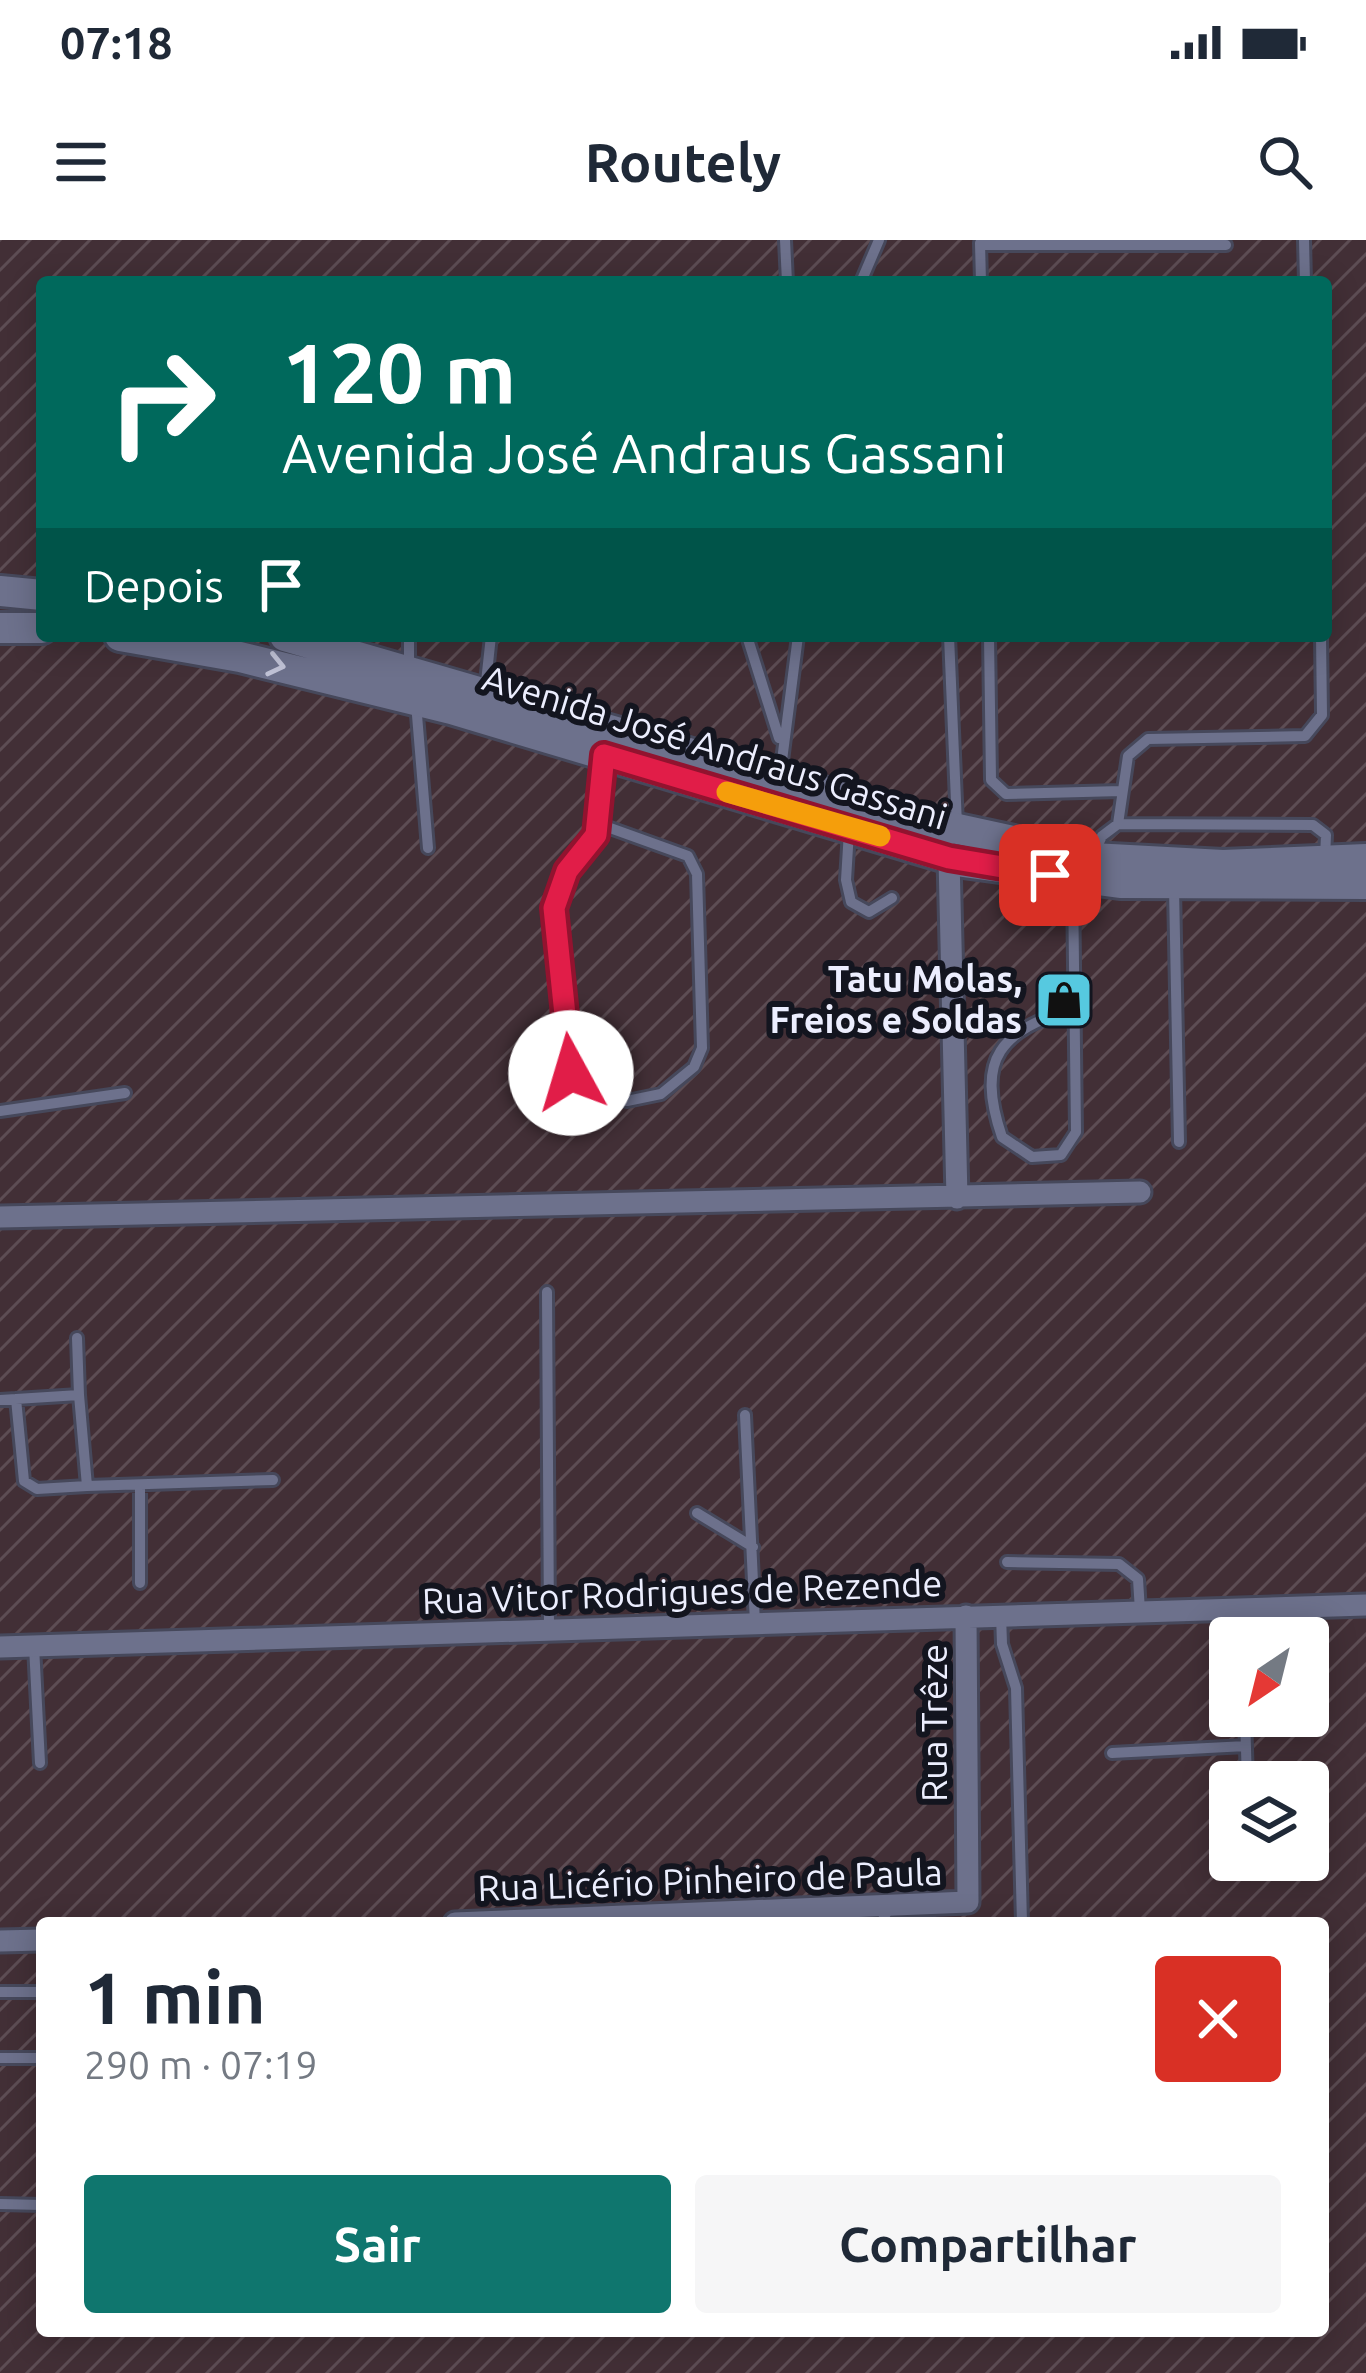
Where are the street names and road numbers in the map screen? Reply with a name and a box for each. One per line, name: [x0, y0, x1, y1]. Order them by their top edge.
street label: Avenida José Andraus Gassani: [478, 656, 952, 837]
street label: Rua Vitor Rodrigues de Rezende: [421, 1562, 943, 1621]
street label: Rua Trêze: [913, 1644, 954, 1802]
street label: Rua Licério Pinheiro de Paula: [477, 1851, 943, 1908]

